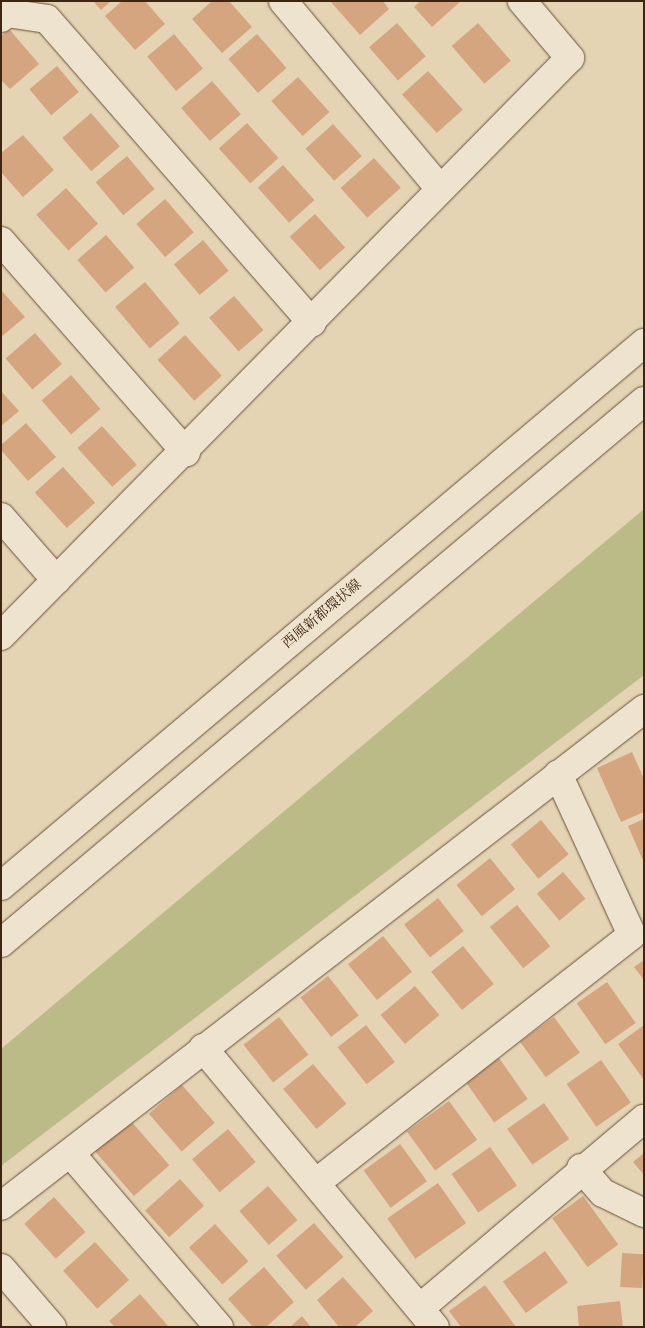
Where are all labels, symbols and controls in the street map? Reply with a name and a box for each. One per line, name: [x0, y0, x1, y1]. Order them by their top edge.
street label: 西風新都環状線: [279, 576, 365, 652]

